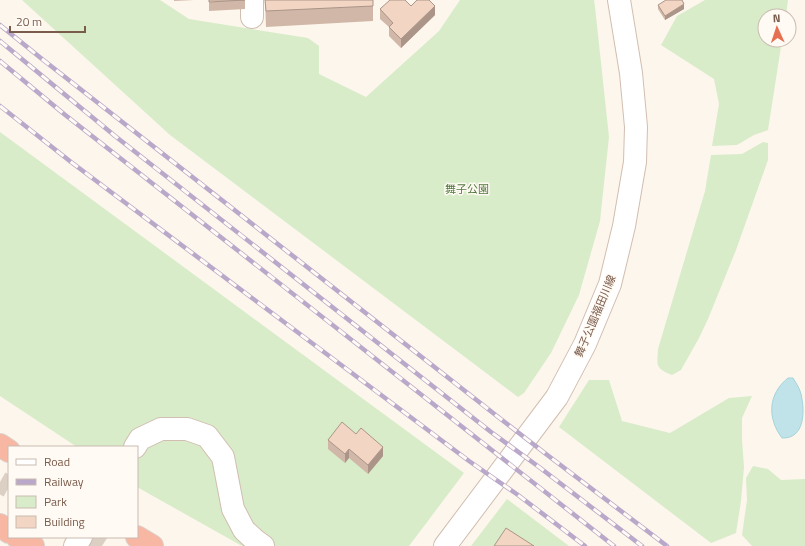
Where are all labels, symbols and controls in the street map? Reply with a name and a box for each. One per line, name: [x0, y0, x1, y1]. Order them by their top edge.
scale bar: [10, 8, 85, 34]
north arrow: [757, 8, 797, 48]
text: N: [772, 10, 781, 26]
text: 20 m: [16, 12, 42, 31]
park label: 舞子公園: [445, 181, 489, 197]
street label: 舞子公園福田川線: [570, 272, 620, 360]
legend: [8, 446, 138, 538]
text: Road: [44, 452, 70, 471]
text: Railway: [44, 472, 84, 491]
text: Park: [44, 492, 67, 511]
text: Building: [44, 512, 85, 531]

